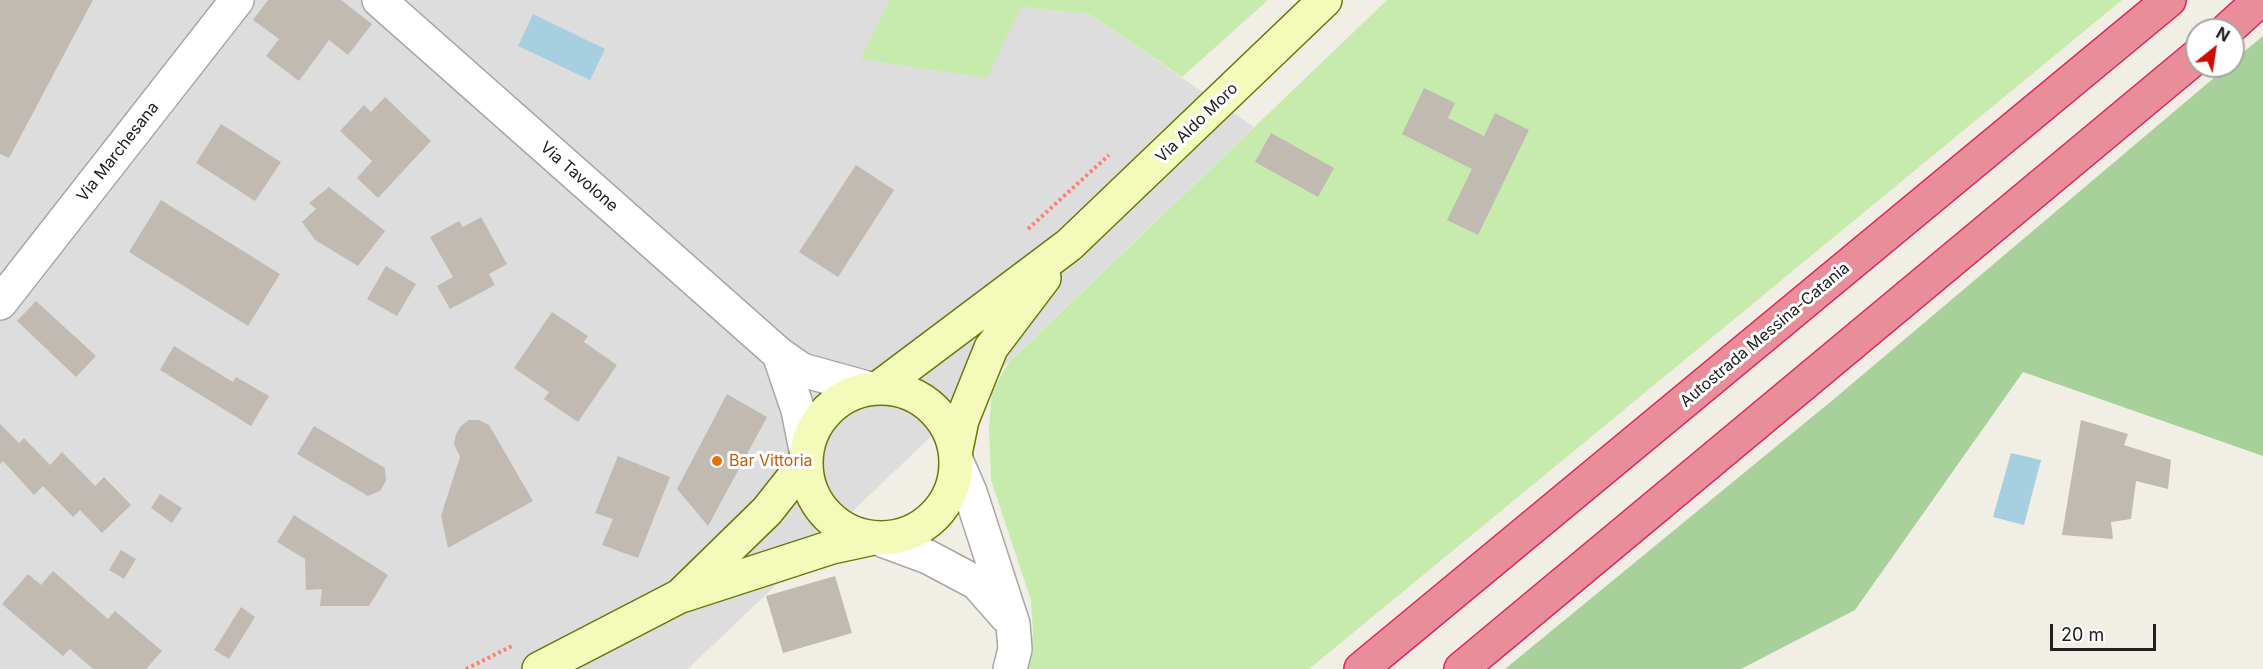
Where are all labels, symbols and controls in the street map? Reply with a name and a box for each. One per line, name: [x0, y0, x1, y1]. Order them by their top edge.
north arrow: [2185, 18, 2245, 78]
text: N: [2213, 22, 2233, 46]
street label: Via Aldo Moro: [1152, 79, 1242, 167]
street label: Via Marchesana: [73, 98, 163, 206]
street label: Via Tavolone: [536, 138, 622, 216]
street label: Autostrada Messina-Catania: [1677, 259, 1853, 411]
place label: Bar Vittoria: [729, 451, 813, 471]
marker: Bar Vittoria: [710, 454, 724, 468]
scale bar: [2053, 612, 2160, 650]
text: 20 m: [2061, 624, 2104, 645]

